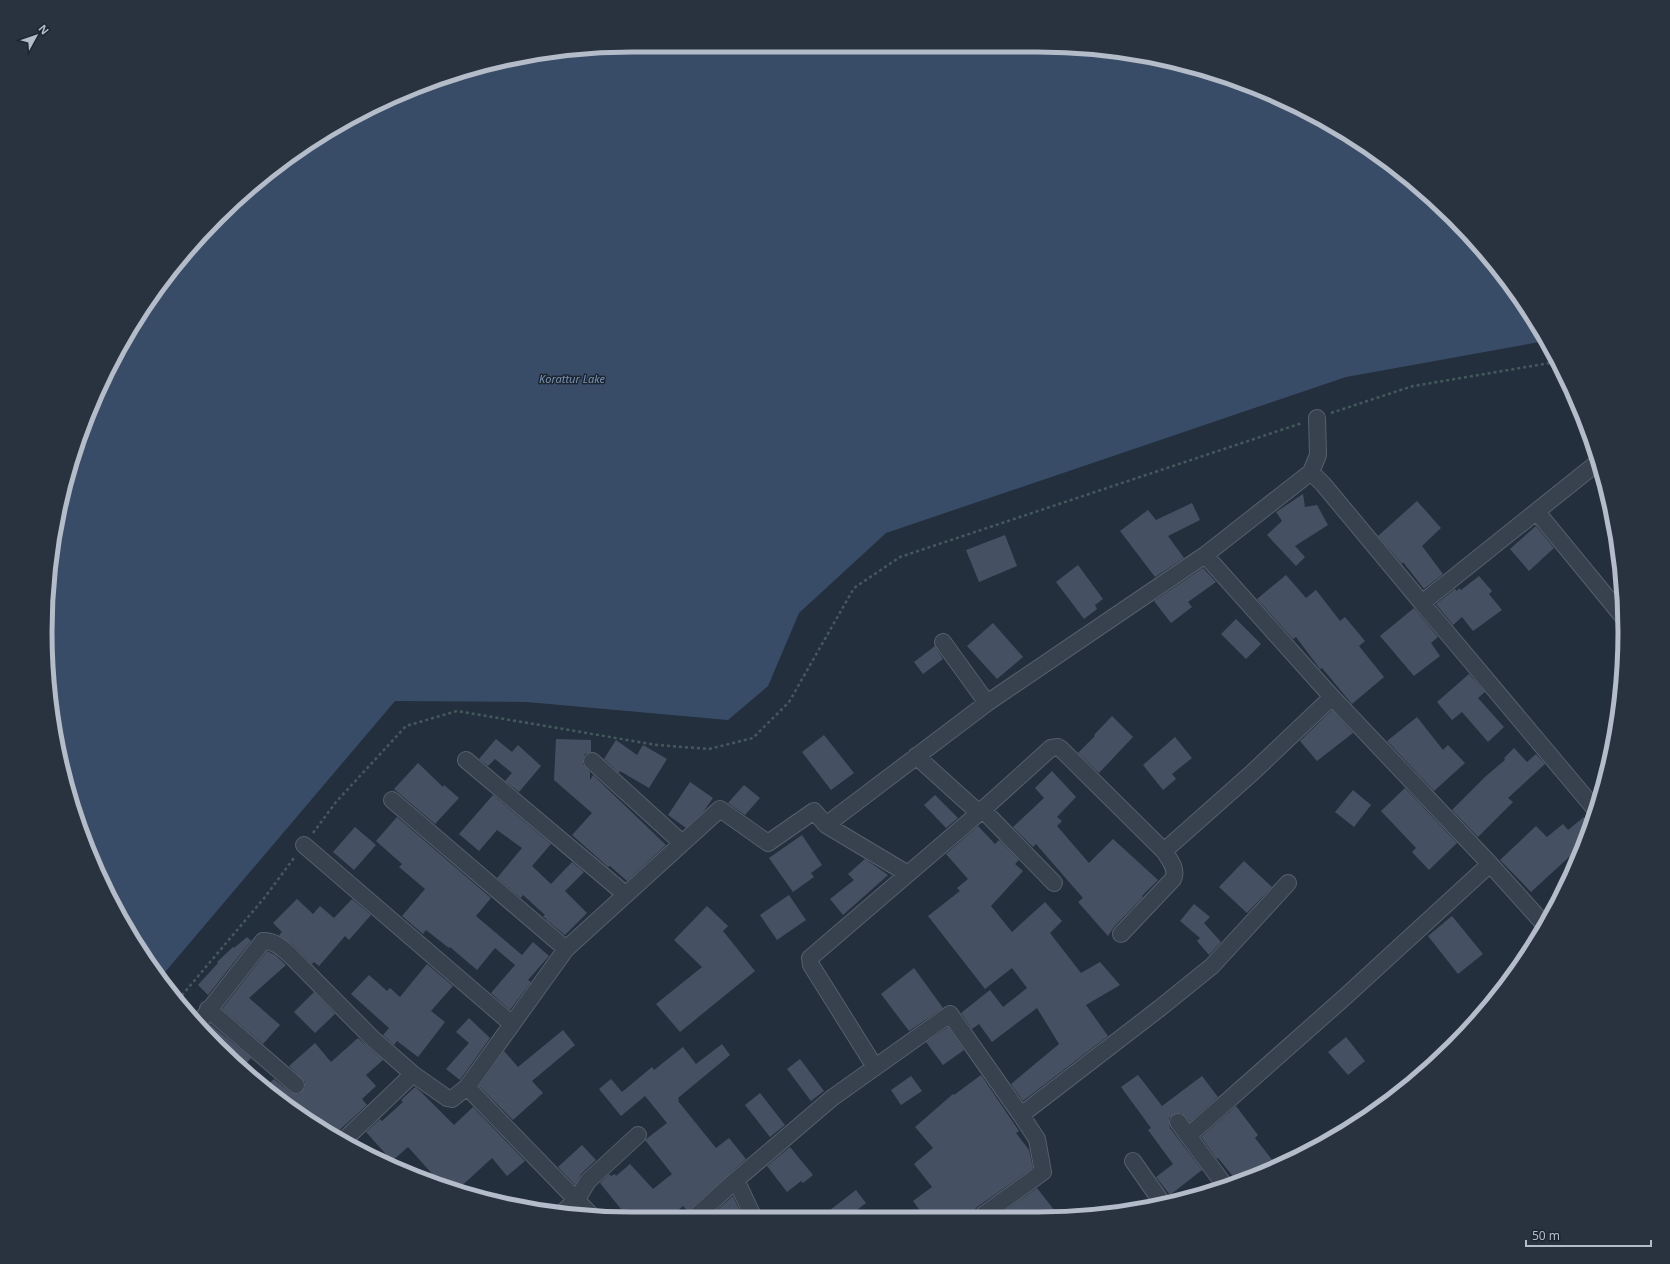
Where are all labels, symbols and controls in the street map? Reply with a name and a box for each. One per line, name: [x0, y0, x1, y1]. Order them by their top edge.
north arrow: [16, 16, 56, 56]
text: N: [35, 21, 53, 38]
water label: Korattur Lake: [539, 371, 605, 386]
scale bar: [1526, 1222, 1651, 1248]
text: 50 m: [1532, 1227, 1560, 1244]

